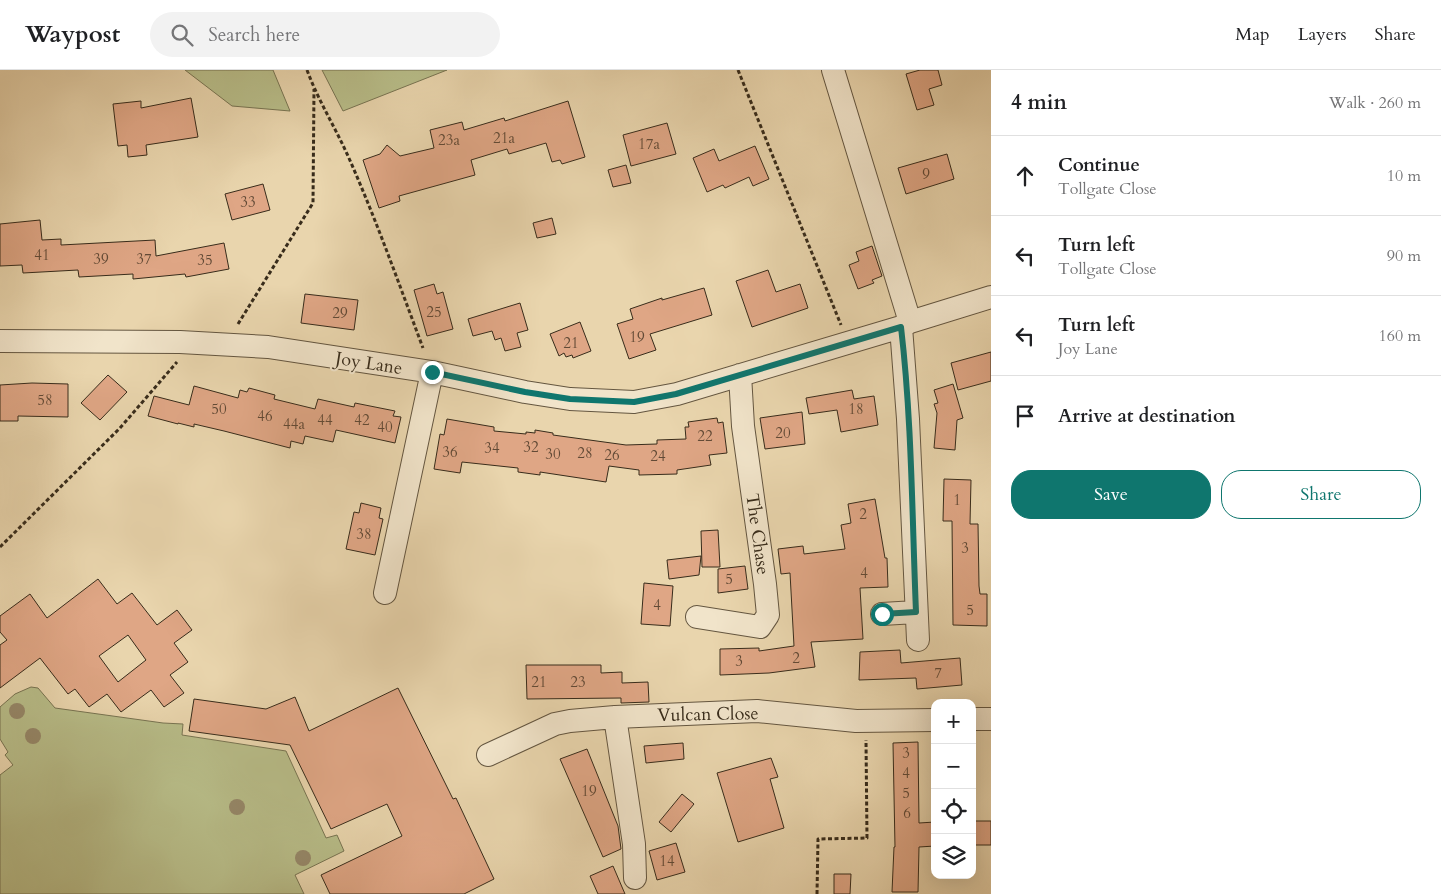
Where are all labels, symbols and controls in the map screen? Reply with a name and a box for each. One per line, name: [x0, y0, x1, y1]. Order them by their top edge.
search box: [150, 12, 500, 57]
text: Waypost: [25, 18, 120, 51]
icon: search: [168, 21, 196, 49]
text: Search here: [208, 22, 300, 48]
text: Map: [1235, 22, 1270, 47]
text: Layers: [1298, 22, 1347, 47]
text: Share: [1375, 22, 1416, 47]
text: 4 min: [1011, 88, 1067, 117]
text: Walk · 260 m: [1329, 92, 1421, 114]
house number: 21a: [493, 128, 515, 148]
house number: 23a: [438, 130, 460, 150]
house number: 17a: [638, 134, 660, 154]
text: Continue: [1058, 152, 1140, 178]
icon: ahead: [1011, 162, 1039, 190]
house number: 9: [922, 164, 930, 184]
text: 10 m: [1387, 165, 1421, 187]
text: Tollgate Close: [1058, 178, 1157, 200]
house number: 33: [240, 192, 256, 212]
text: Turn left: [1058, 232, 1135, 258]
icon: left: [1011, 242, 1039, 270]
house number: 41: [34, 245, 50, 265]
text: 90 m: [1387, 245, 1421, 267]
house number: 39: [93, 249, 109, 269]
house number: 37: [136, 249, 152, 269]
house number: 35: [197, 250, 213, 270]
text: Tollgate Close: [1058, 258, 1157, 280]
house number: 25: [426, 302, 442, 322]
house number: 29: [332, 303, 348, 323]
text: Turn left: [1058, 312, 1135, 338]
icon: left: [1011, 322, 1039, 350]
text: 160 m: [1379, 325, 1421, 347]
house number: 19: [629, 327, 645, 347]
house number: 21: [563, 333, 579, 353]
text: Joy Lane: [1058, 338, 1118, 360]
street label: Joy Lane: [331, 345, 404, 381]
route end: [421, 361, 444, 384]
house number: 58: [37, 390, 53, 410]
house number: 50: [211, 399, 227, 419]
house number: 18: [848, 399, 864, 419]
icon: arrive: [1011, 402, 1039, 430]
text: Arrive at destination: [1058, 403, 1235, 429]
house number: 46: [257, 406, 273, 426]
house number: 44: [317, 410, 333, 430]
house number: 42: [354, 410, 370, 430]
house number: 44a: [283, 414, 305, 434]
house number: 40: [377, 417, 393, 437]
house number: 20: [775, 423, 791, 443]
house number: 22: [697, 426, 713, 446]
house number: 32: [523, 437, 539, 457]
house number: 34: [484, 438, 500, 458]
house number: 36: [442, 442, 458, 462]
house number: 28: [577, 443, 593, 463]
house number: 30: [545, 444, 561, 464]
house number: 26: [604, 445, 620, 465]
house number: 24: [650, 446, 666, 466]
button: Save: [1011, 470, 1211, 519]
button: Share: [1221, 470, 1421, 519]
house number: 1: [953, 490, 961, 510]
street label: The Chase: [739, 492, 776, 576]
house number: 2: [859, 504, 867, 524]
house number: 38: [356, 524, 372, 544]
house number: 3: [961, 538, 969, 558]
house number: 4: [860, 563, 868, 583]
house number: 5: [725, 569, 733, 589]
house number: 4: [653, 595, 661, 615]
house number: 5: [966, 600, 974, 620]
route start: [871, 603, 894, 626]
house number: 2: [792, 648, 800, 668]
house number: 3: [735, 651, 743, 671]
house number: 7: [934, 663, 942, 683]
house number: 21: [531, 672, 547, 692]
house number: 23: [570, 672, 586, 692]
map controls: [931, 699, 976, 879]
button: +: [931, 699, 976, 744]
street label: Vulcan Close: [657, 701, 759, 728]
house number: 3: [902, 743, 910, 763]
button: −: [931, 744, 976, 789]
house number: 4: [902, 763, 910, 783]
house number: 19: [581, 781, 597, 801]
house number: 5: [902, 783, 910, 803]
button: locate: [931, 789, 976, 834]
house number: 6: [903, 803, 911, 823]
button: layers: [931, 834, 976, 879]
house number: 14: [659, 851, 675, 871]

